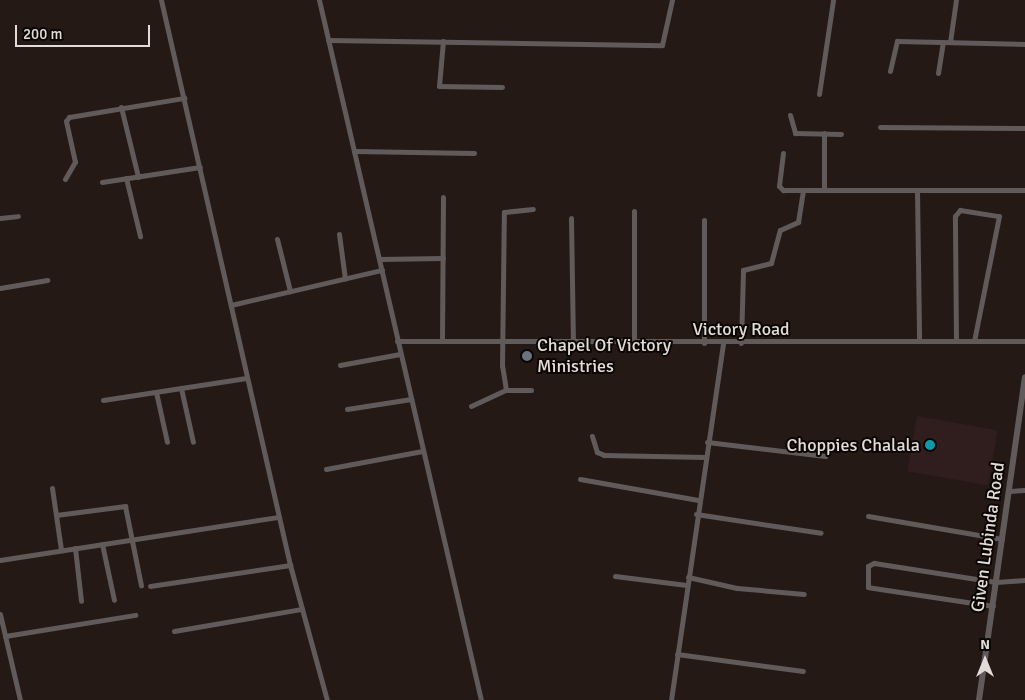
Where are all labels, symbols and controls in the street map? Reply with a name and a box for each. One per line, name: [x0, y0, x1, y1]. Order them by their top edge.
scale bar: [18, 15, 152, 47]
text: 200 m: [23, 25, 63, 43]
street label: Victory Road: [692, 318, 790, 340]
place label: Chapel Of Victory Ministries: [537, 335, 671, 378]
marker: Chapel Of Victory Ministries: [521, 350, 533, 362]
place label: Choppies Chalala: [787, 434, 920, 456]
marker: Choppies Chalala: [924, 439, 936, 451]
street label: Given Lubinda Road: [967, 461, 1009, 613]
north arrow: [960, 635, 1010, 685]
text: N: [980, 636, 990, 653]

